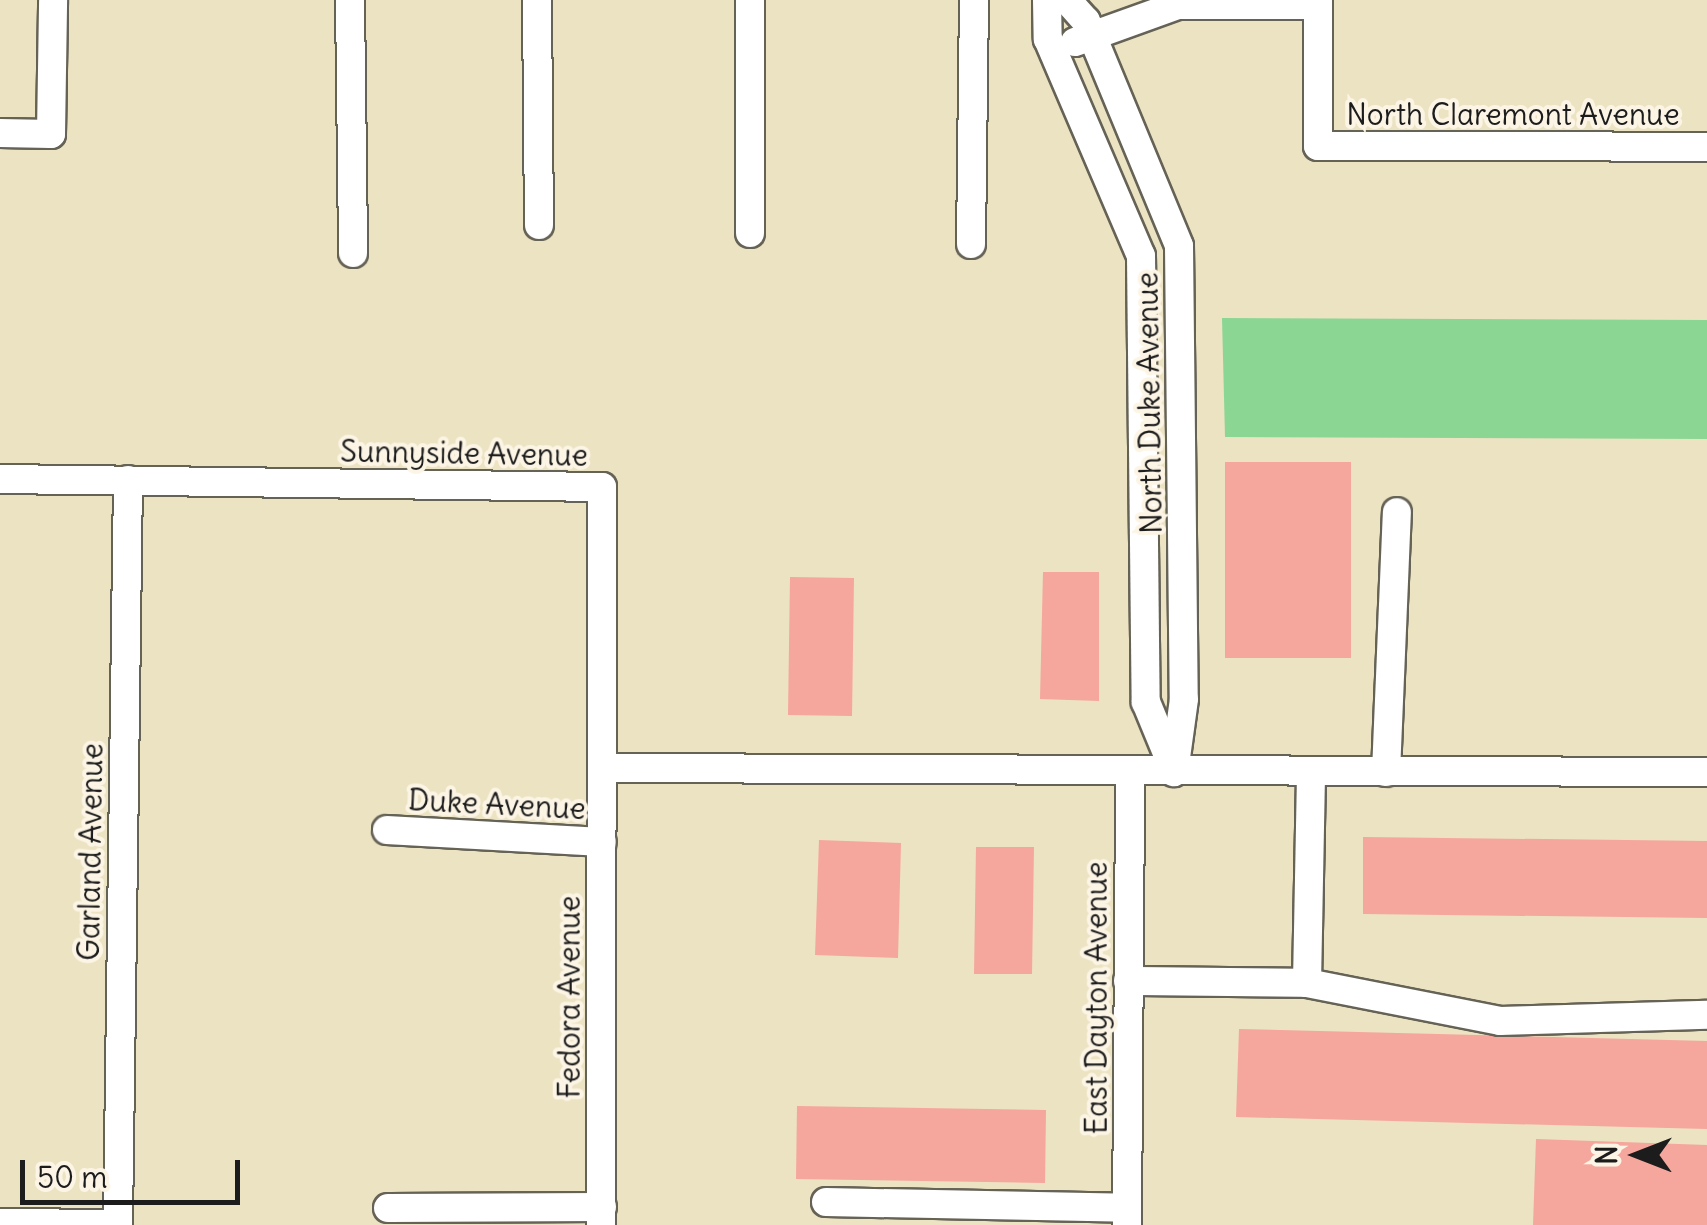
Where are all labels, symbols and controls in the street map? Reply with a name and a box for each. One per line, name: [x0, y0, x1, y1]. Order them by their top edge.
street label: North Claremont Avenue: [1346, 96, 1680, 132]
street label: North Duke Avenue: [1129, 272, 1169, 534]
street label: Sunnyside Avenue: [340, 433, 588, 473]
street label: Garland Avenue: [70, 743, 110, 961]
street label: Duke Avenue: [407, 781, 587, 827]
street label: East Dayton Avenue: [1078, 862, 1114, 1134]
street label: Fedora Avenue: [551, 896, 587, 1098]
north arrow: [1587, 1105, 1687, 1205]
scale bar: [25, 1140, 245, 1202]
text: N: [1589, 1145, 1625, 1165]
text: 50 m: [37, 1158, 107, 1196]

